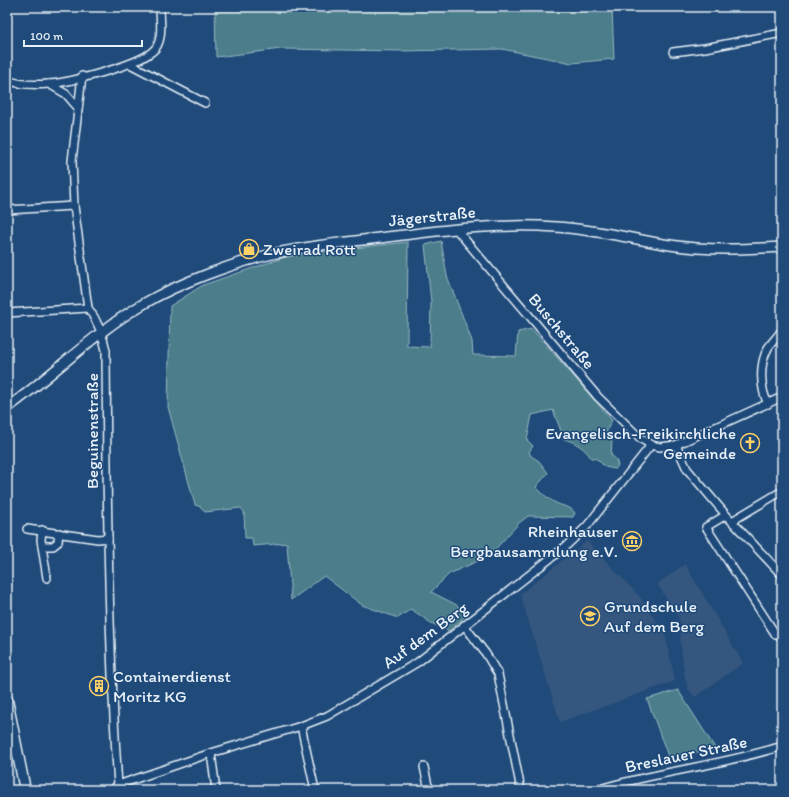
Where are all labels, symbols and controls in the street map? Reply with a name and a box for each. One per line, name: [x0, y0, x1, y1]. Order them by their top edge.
scale bar: [24, 22, 142, 48]
text: 100 m: [30, 29, 63, 43]
street label: Jägerstraße: [387, 201, 477, 231]
shop icon: Zweirad Rott: [238, 238, 260, 260]
place label: Zweirad Rott: [263, 239, 356, 259]
street label: Buschstraße: [525, 289, 599, 373]
street label: Beguinenstraße: [82, 373, 102, 489]
place label: Evangelisch-Freikirchliche Gemeinde: [545, 423, 736, 463]
church icon: Evangelisch-Freikirchliche Gemeinde: [739, 432, 761, 454]
place label: Rheinhauser Bergbausammlung e.V.: [450, 521, 619, 561]
museum icon: Rheinhauser Bergbausammlung e.V.: [621, 530, 643, 552]
place label: Grundschule Auf dem Berg: [604, 596, 705, 636]
street label: Auf dem Berg: [379, 597, 472, 673]
school or university icon: Grundschule Auf dem Berg: [579, 605, 601, 627]
place label: Containerdienst Moritz KG: [113, 666, 232, 706]
building icon: Containerdienst Moritz KG: [88, 675, 110, 697]
street label: Breslauer Straße: [623, 731, 749, 777]

